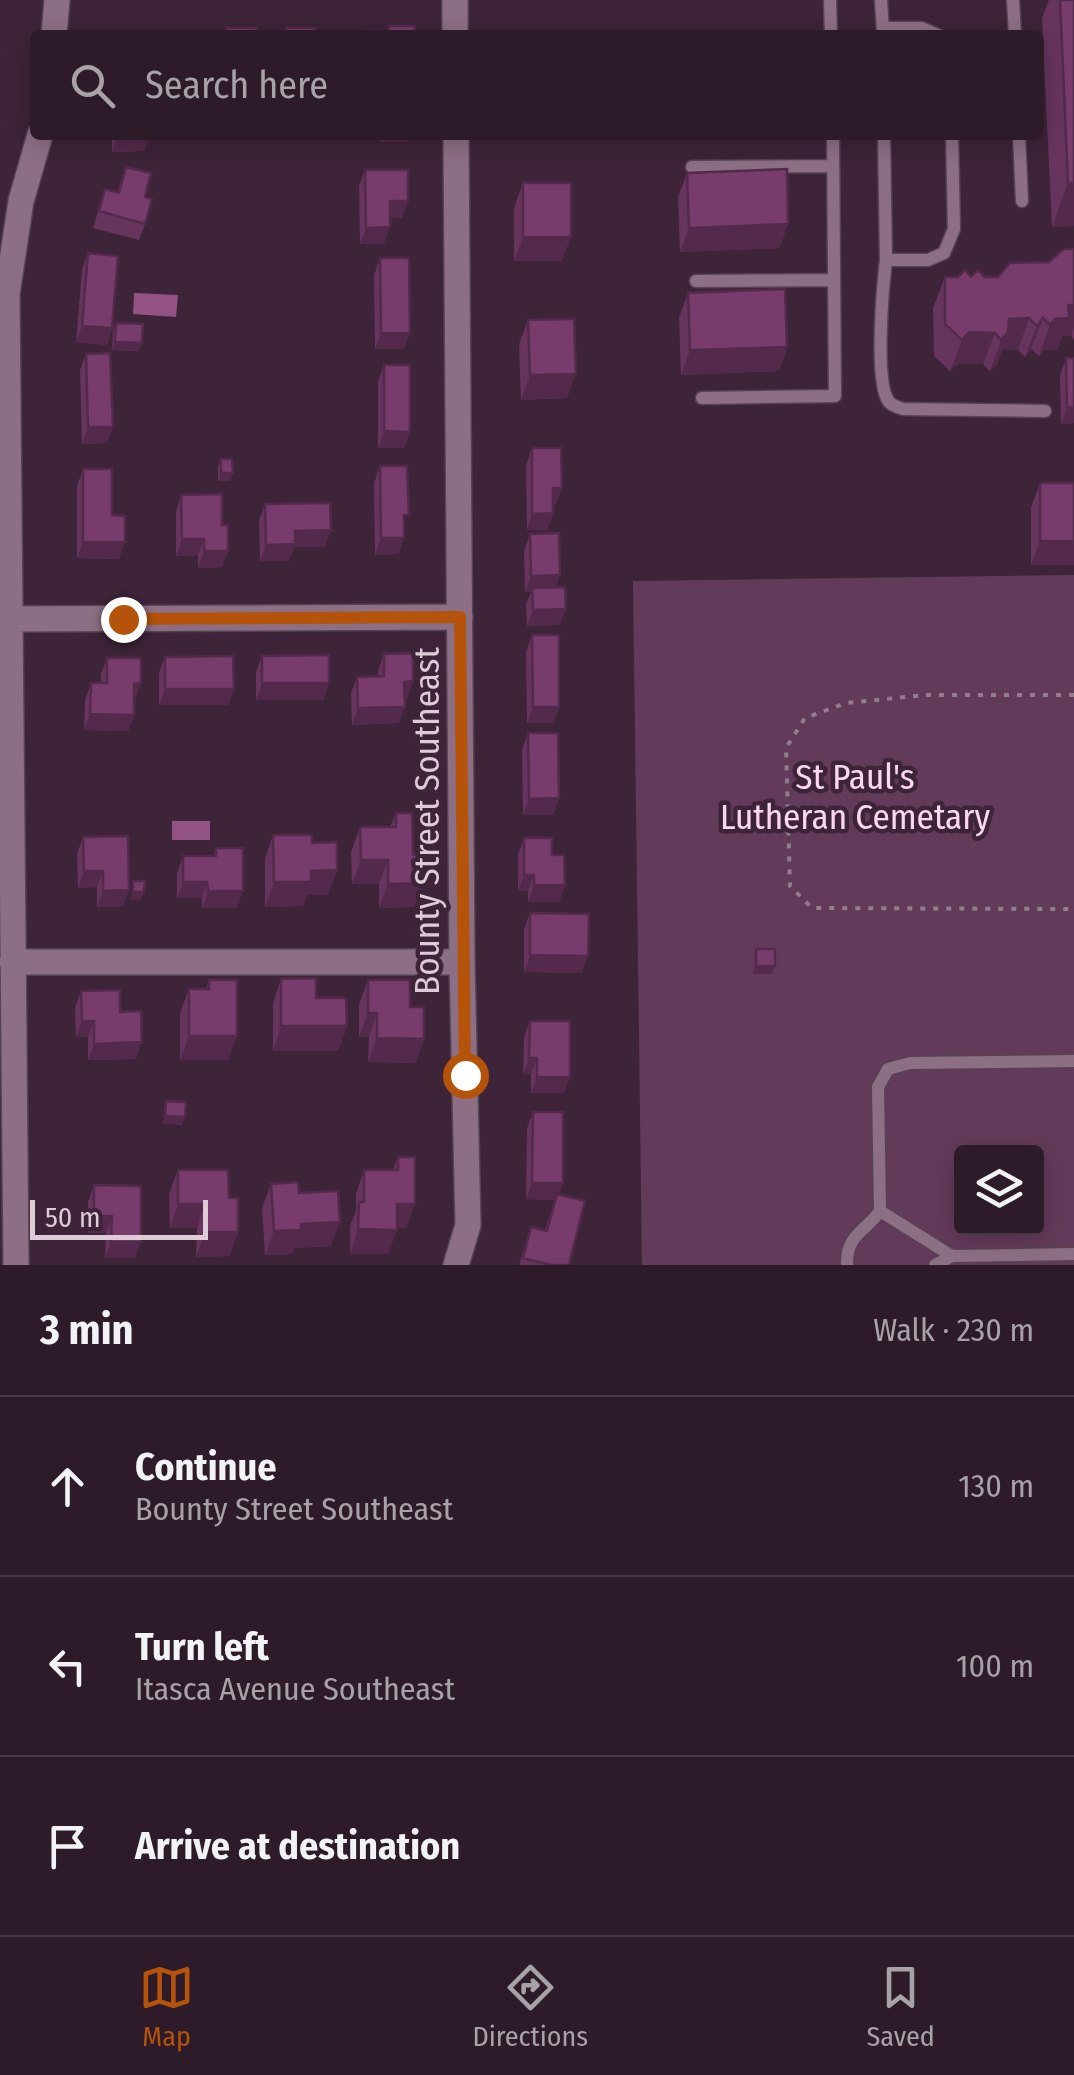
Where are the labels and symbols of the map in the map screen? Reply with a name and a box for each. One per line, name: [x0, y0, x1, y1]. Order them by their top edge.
route end: [101, 597, 147, 643]
street label: Bounty Street Southeast: [406, 646, 448, 995]
park label: St Paul's Lutheran Cemetary: [720, 756, 990, 838]
route start: [443, 1053, 489, 1099]
scale bar: [30, 1195, 208, 1240]

